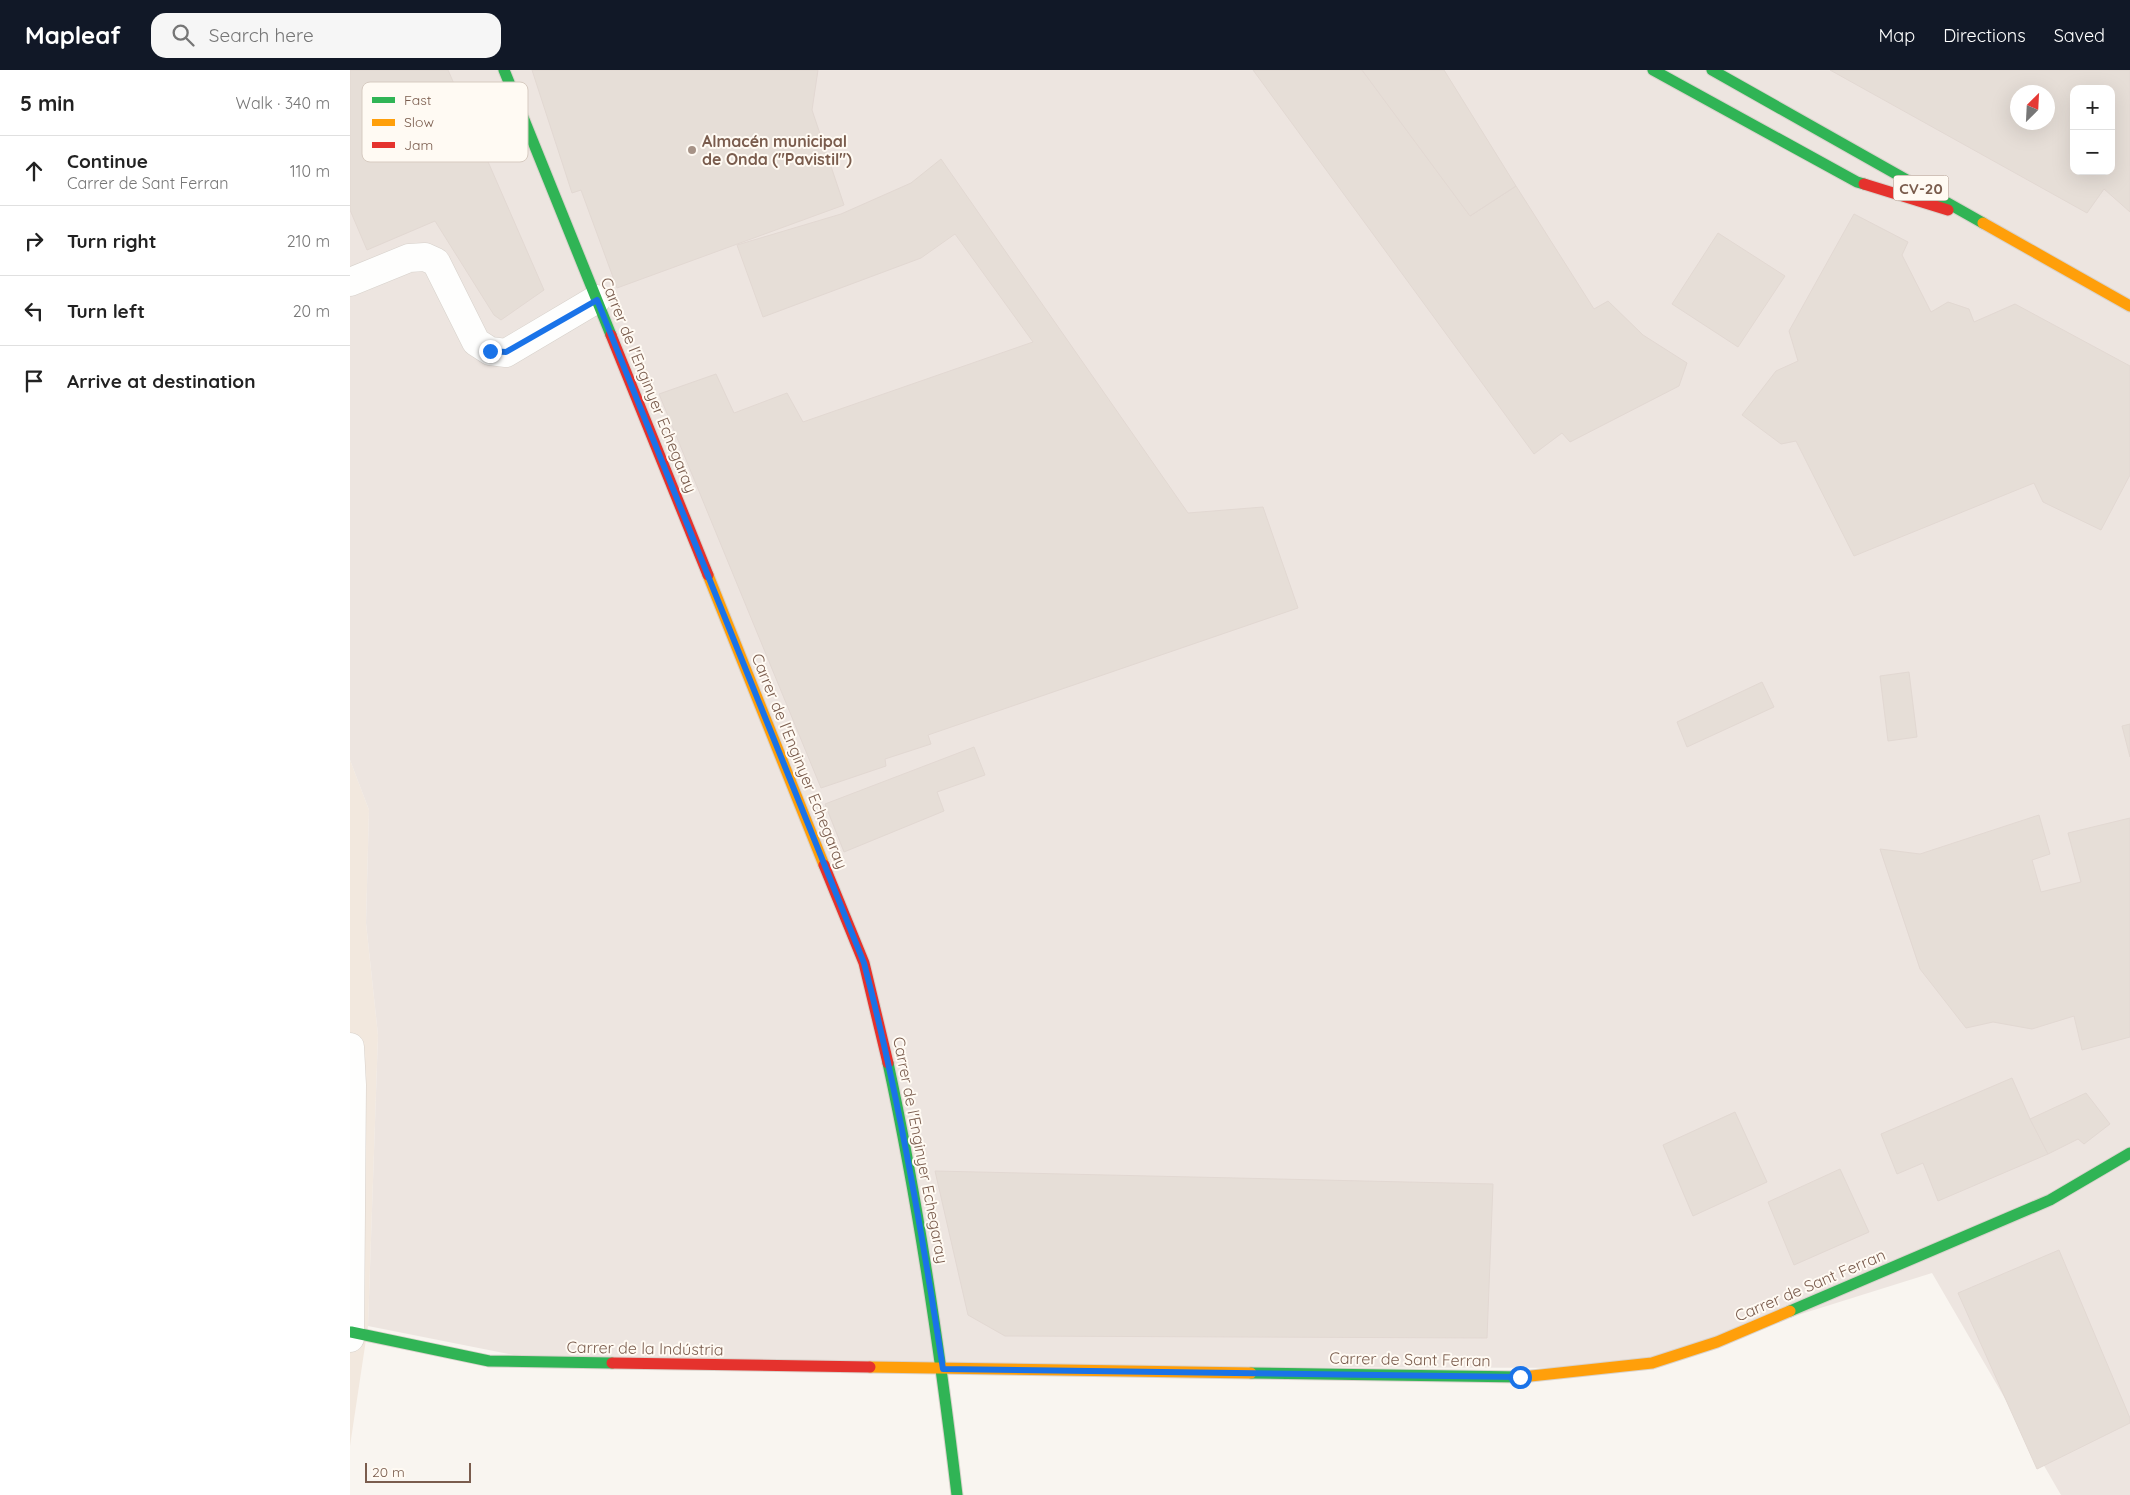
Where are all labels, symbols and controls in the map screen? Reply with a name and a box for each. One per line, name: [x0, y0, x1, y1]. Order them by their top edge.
search box: [151, 13, 501, 58]
text: Mapleaf: [25, 20, 121, 50]
icon: search: [169, 21, 197, 49]
text: Search here: [209, 23, 314, 47]
text: Map: [1878, 24, 1915, 47]
text: Directions: [1943, 24, 2026, 47]
text: Saved: [2054, 24, 2105, 47]
legend: [362, 82, 528, 162]
north arrow: [2010, 85, 2055, 130]
map controls: [2070, 85, 2115, 175]
button: +: [2070, 85, 2115, 130]
text: 5 min: [20, 90, 75, 116]
text: Fast: [404, 91, 432, 109]
text: Walk · 340 m: [236, 93, 330, 113]
text: Slow: [404, 113, 434, 131]
button: −: [2070, 130, 2115, 175]
place label: Almacén municipal de Onda ("Pavistil"): [702, 131, 852, 169]
text: Jam: [404, 136, 433, 154]
marker: Almacén municipal de Onda ("Pavistil"): [686, 144, 698, 156]
text: Continue: [67, 149, 148, 173]
icon: ahead: [20, 157, 48, 185]
text: 110 m: [290, 161, 330, 181]
text: Carrer de Sant Ferran: [67, 173, 228, 193]
road number: CV-20: [1894, 176, 1948, 200]
icon: right: [20, 227, 48, 255]
text: Turn right: [67, 229, 156, 253]
text: 210 m: [287, 231, 330, 251]
street label: Carrer de l'Enginyer Echegaray: [597, 274, 701, 496]
icon: left: [20, 297, 48, 325]
text: Turn left: [67, 299, 145, 323]
text: 20 m: [293, 301, 330, 321]
route end: [479, 340, 502, 363]
icon: arrive: [20, 367, 48, 395]
text: Arrive at destination: [67, 369, 256, 393]
street label: Carrer de l'Enginyer Echegaray: [748, 650, 852, 872]
street label: Carrer de l'Enginyer Echegaray: [889, 1035, 953, 1265]
street label: Carrer de Sant Ferran: [1732, 1244, 1888, 1326]
street label: Carrer de la Indústria: [566, 1337, 724, 1359]
street label: Carrer de Sant Ferran: [1329, 1348, 1491, 1370]
route start: [1509, 1366, 1532, 1389]
scale bar: [365, 1460, 471, 1483]
text: 20 m: [372, 1463, 405, 1481]

